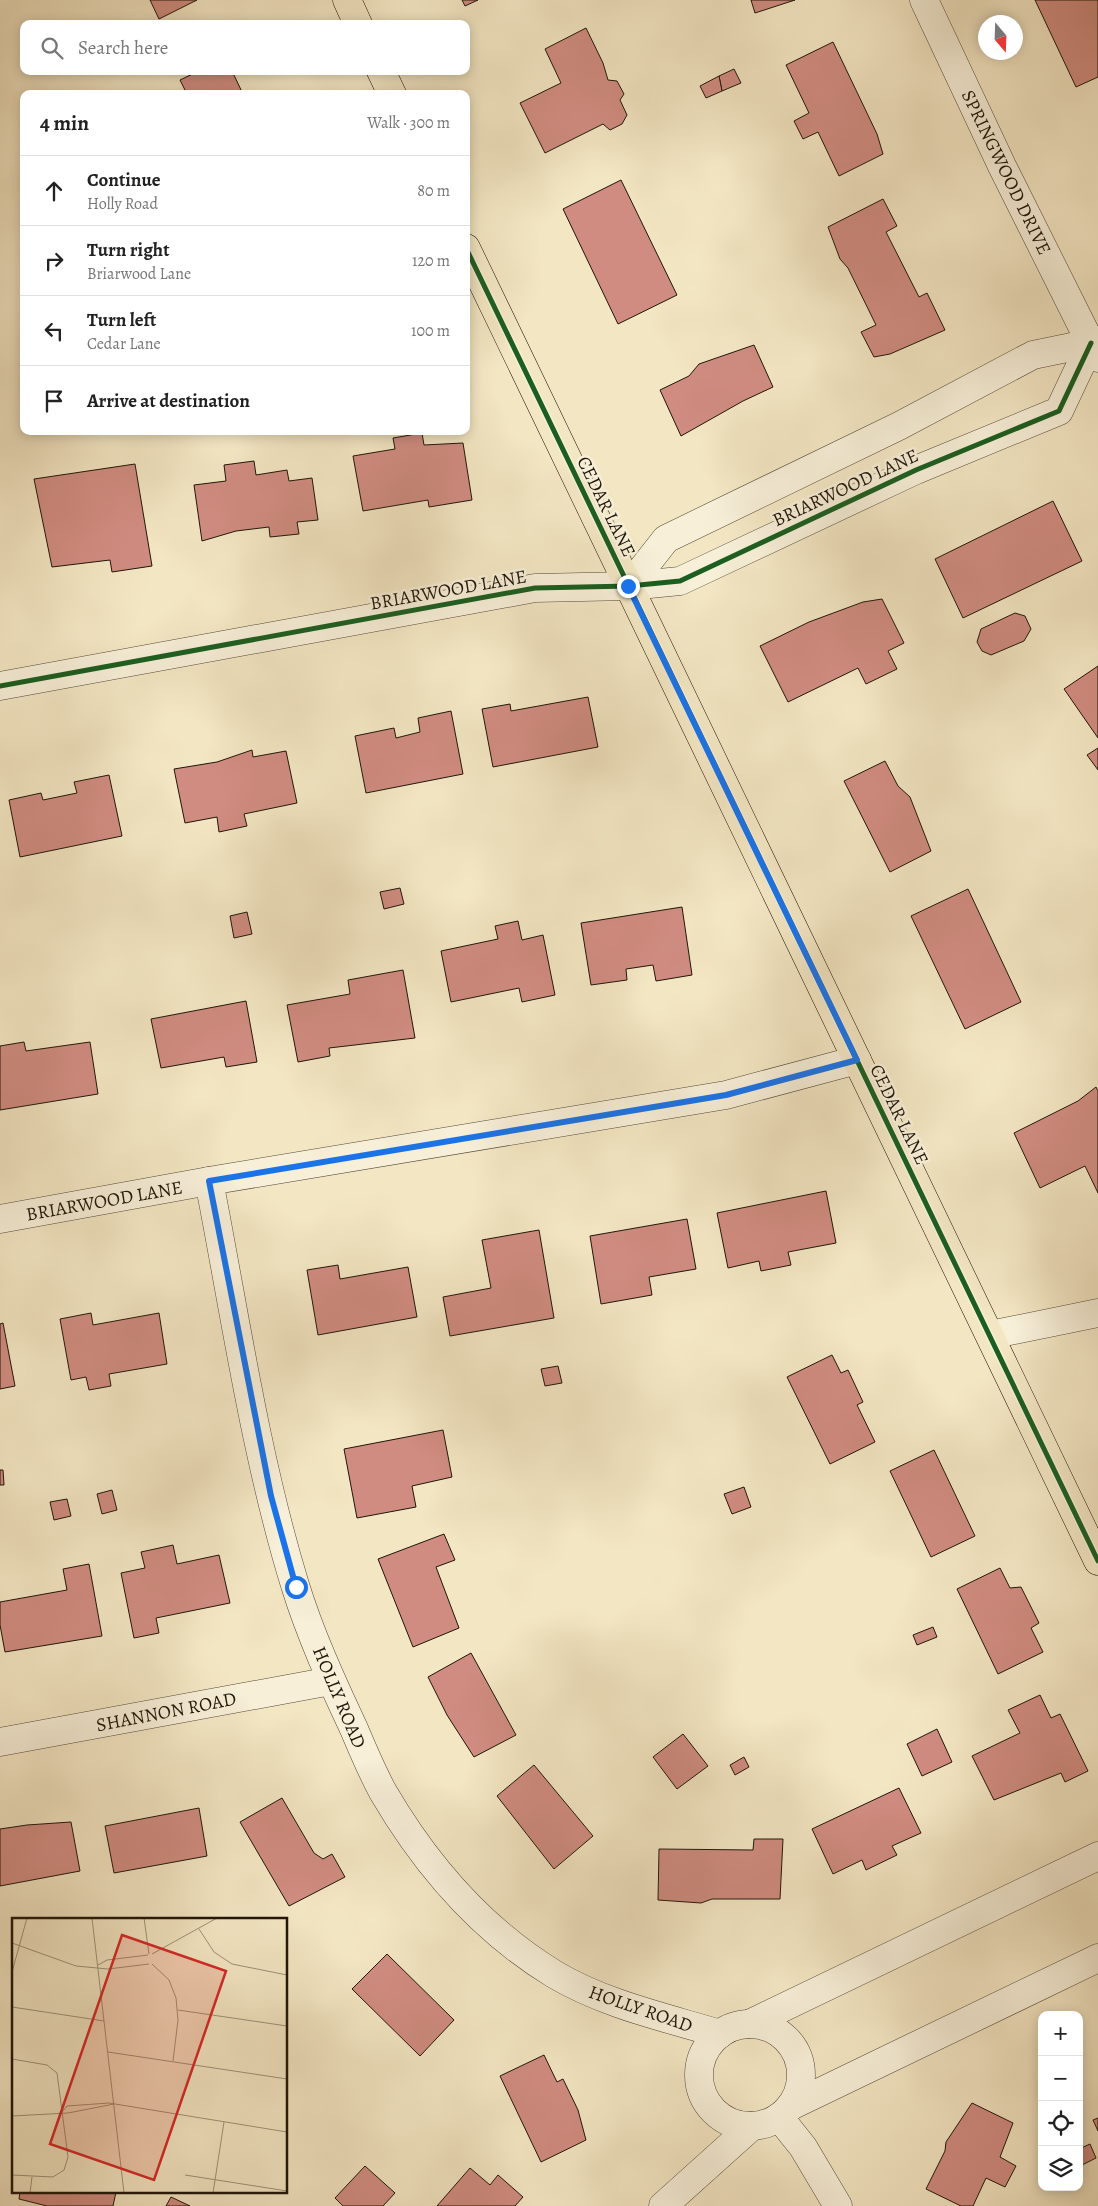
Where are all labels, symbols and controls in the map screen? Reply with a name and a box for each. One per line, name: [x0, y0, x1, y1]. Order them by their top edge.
north arrow: [978, 15, 1023, 60]
search box: [20, 20, 470, 75]
icon: search: [38, 34, 66, 62]
text: Search here: [78, 35, 168, 61]
street label: SPRINGWOOD DRIVE: [955, 86, 1057, 259]
text: 4 min: [40, 109, 89, 137]
text: Walk · 300 m: [367, 112, 450, 134]
text: Continue: [87, 167, 161, 193]
icon: ahead: [40, 177, 68, 205]
text: 80 m: [417, 180, 450, 202]
text: Holly Road: [87, 193, 158, 215]
text: Turn right: [87, 237, 169, 263]
icon: right: [40, 247, 68, 275]
text: 120 m: [412, 250, 450, 272]
text: Briarwood Lane: [87, 263, 191, 285]
text: Turn left: [87, 307, 156, 333]
icon: left: [40, 317, 68, 345]
text: 100 m: [411, 320, 450, 342]
text: Cedar Lane: [87, 333, 161, 355]
icon: arrive: [40, 387, 68, 415]
text: Arrive at destination: [87, 388, 250, 414]
street label: BRIARWOOD LANE: [768, 443, 923, 533]
street label: CEDAR LANE: [571, 452, 642, 561]
street label: BRIARWOOD LANE: [368, 563, 528, 617]
route end: [617, 575, 640, 598]
street label: CEDAR LANE: [864, 1060, 935, 1169]
street label: BRIARWOOD LANE: [24, 1174, 184, 1228]
route start: [285, 1576, 308, 1599]
street label: HOLLY ROAD: [306, 1642, 372, 1752]
street label: SHANNON ROAD: [94, 1686, 238, 1738]
inset map: [12, 1918, 288, 2194]
street label: HOLLY ROAD: [585, 1979, 696, 2039]
map controls: [1038, 2011, 1083, 2191]
button: +: [1038, 2011, 1083, 2056]
button: −: [1038, 2056, 1083, 2101]
button: locate: [1038, 2101, 1083, 2146]
button: layers: [1038, 2146, 1083, 2191]

